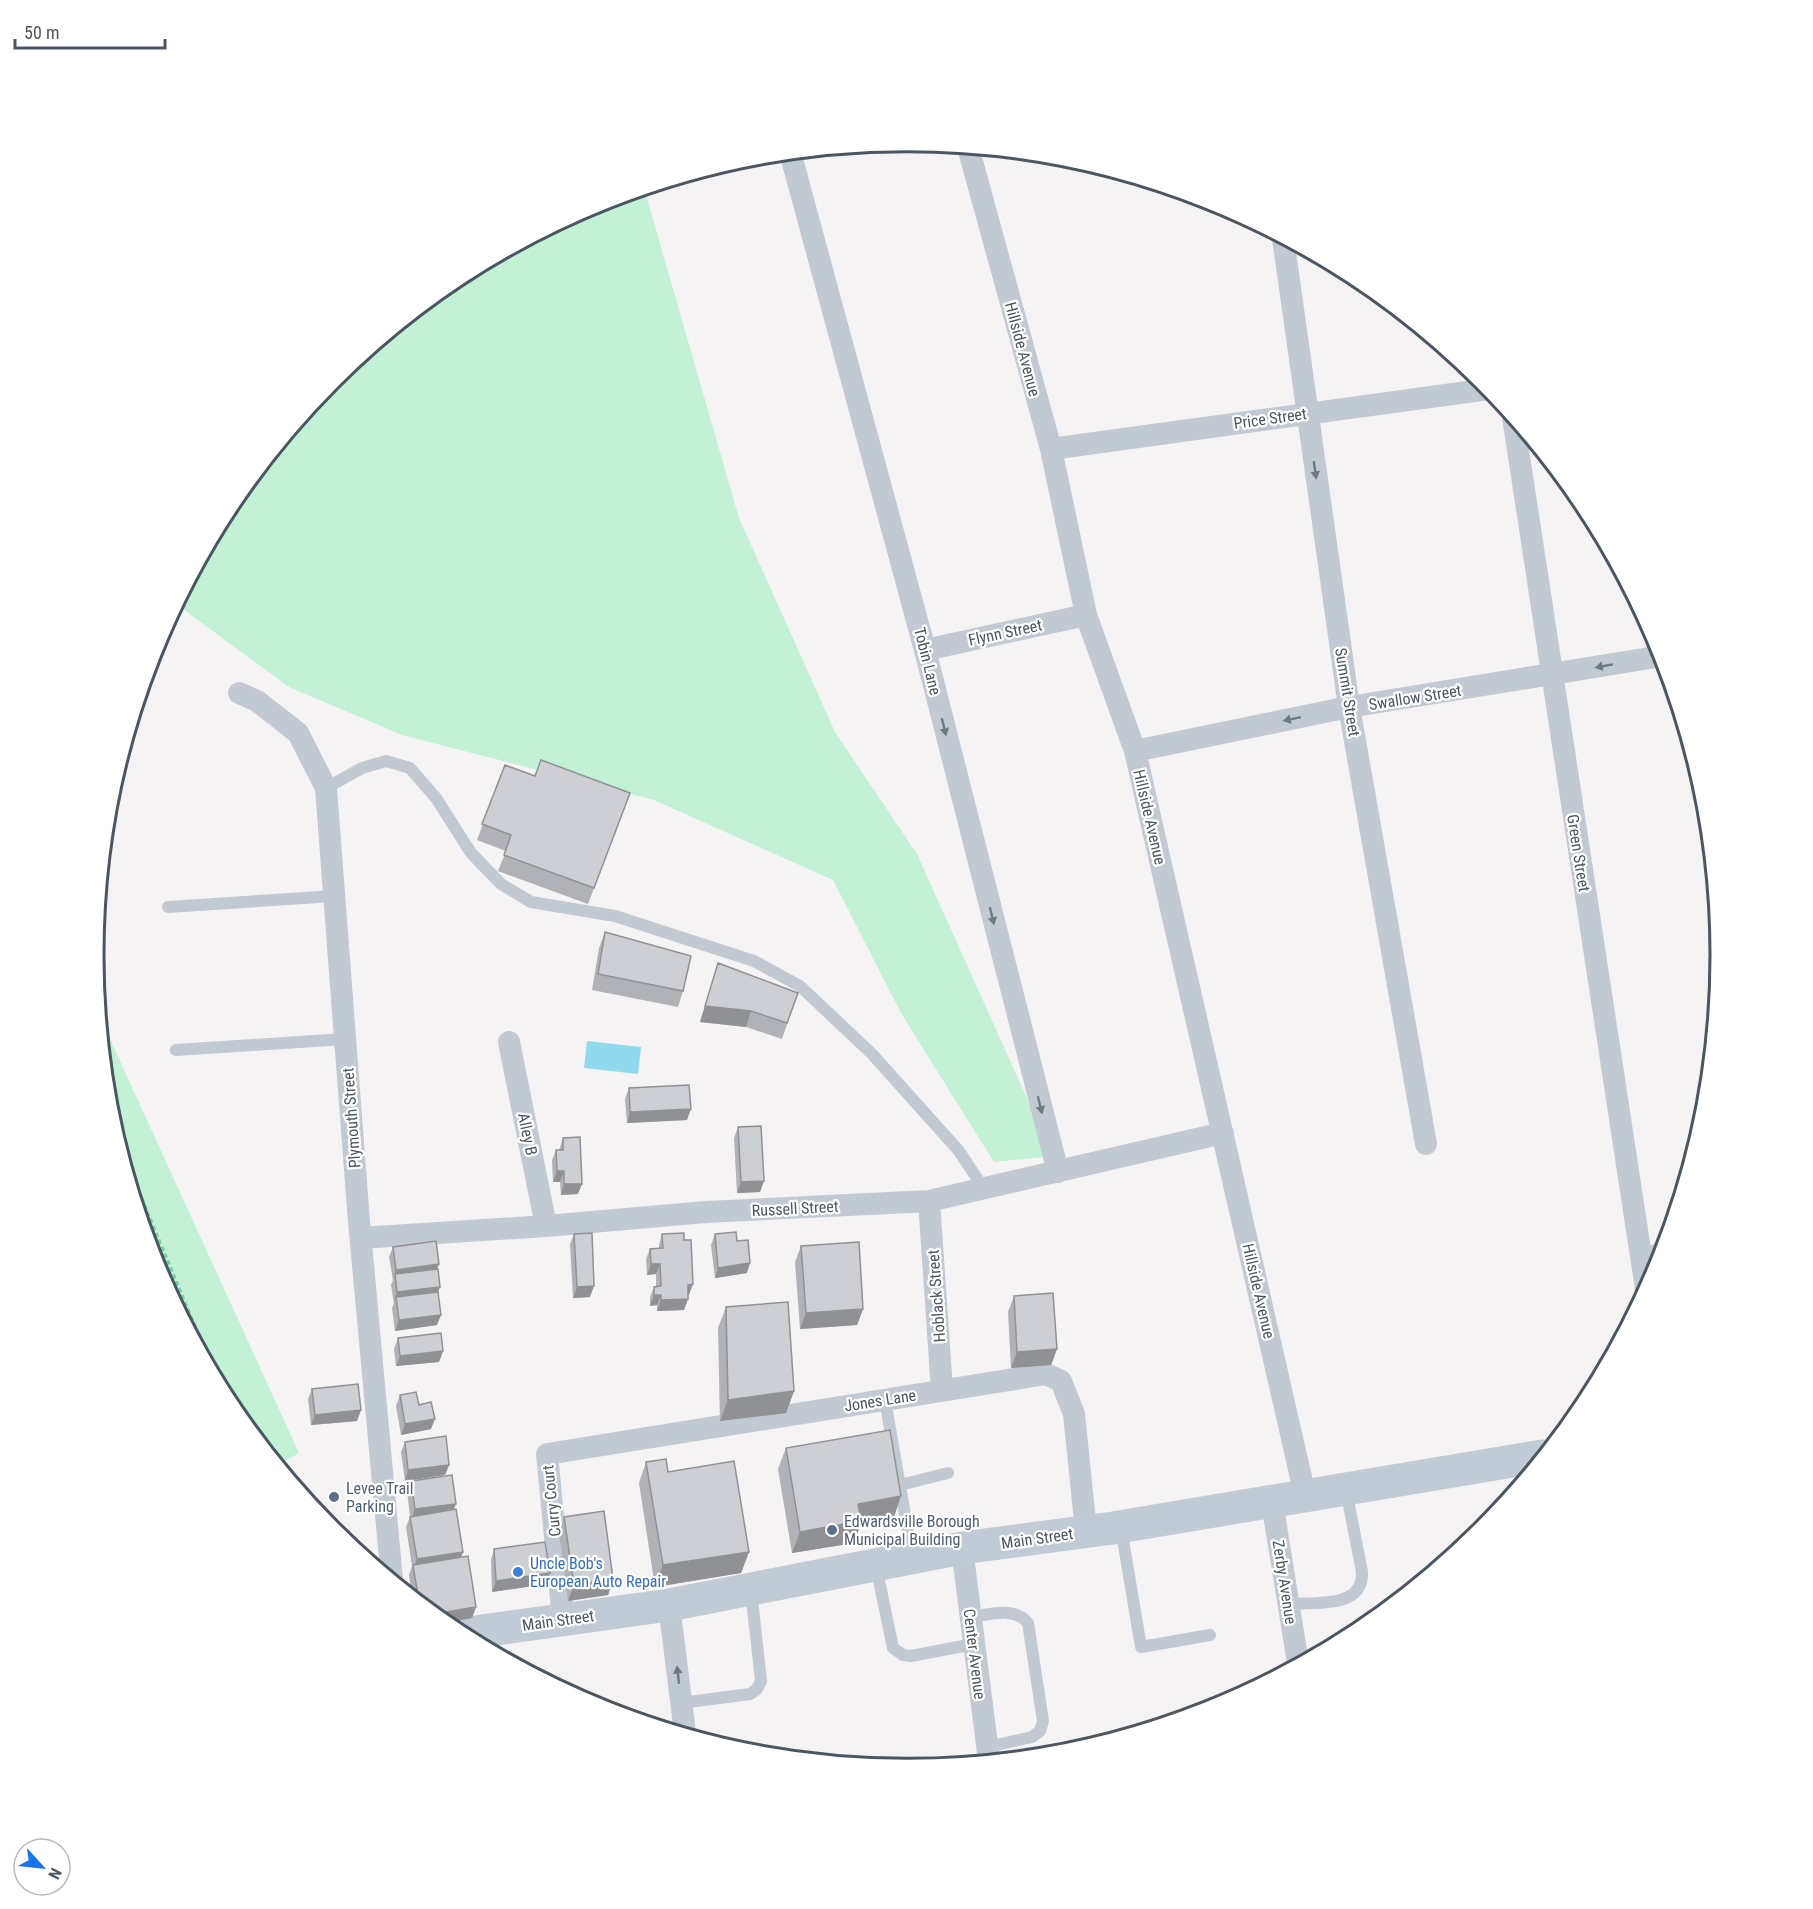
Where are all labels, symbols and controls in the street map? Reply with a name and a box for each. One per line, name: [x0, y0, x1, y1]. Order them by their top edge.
scale bar: [15, 12, 165, 50]
text: 50 m: [24, 22, 59, 43]
street label: Hillside Avenue: [1001, 300, 1044, 398]
street label: Price Street: [1232, 404, 1308, 433]
one-way arrow: [1311, 461, 1320, 480]
street label: Flynn Street: [967, 615, 1044, 650]
street label: Tobin Lane: [910, 625, 945, 697]
street label: Summit Street: [1331, 646, 1364, 738]
one-way arrow: [1595, 661, 1614, 670]
street label: Swallow Street: [1368, 681, 1463, 714]
one-way arrow: [1282, 715, 1301, 724]
one-way arrow: [940, 717, 950, 736]
street label: Hillside Avenue: [1129, 768, 1170, 867]
street label: Green Street: [1563, 813, 1594, 893]
one-way arrow: [988, 906, 998, 925]
street label: Plymouth Street: [338, 1067, 364, 1169]
one-way arrow: [1036, 1095, 1046, 1114]
street label: Alley B: [514, 1111, 541, 1157]
street label: Russell Street: [751, 1197, 839, 1220]
street label: Hillside Avenue: [1238, 1242, 1279, 1341]
street label: Hoblack Street: [924, 1249, 949, 1343]
street label: Jones Lane: [843, 1385, 917, 1416]
street label: Curry Court: [538, 1464, 565, 1538]
place label: Levee Trail Parking: [346, 1479, 413, 1516]
marker: Levee Trail Parking: [327, 1490, 341, 1504]
place label: Edwardsville Borough Municipal Building: [844, 1512, 980, 1549]
marker: Edwardsville Borough Municipal Building: [825, 1523, 839, 1537]
street label: Main Street: [1000, 1524, 1074, 1553]
street label: Zerby Avenue: [1268, 1539, 1301, 1625]
place label: Uncle Bob's European Auto Repair: [530, 1554, 666, 1591]
marker: Uncle Bob's European Auto Repair: [511, 1565, 525, 1579]
street label: Main Street: [521, 1606, 595, 1635]
street label: Center Avenue: [960, 1608, 989, 1700]
one-way arrow: [673, 1666, 683, 1685]
north arrow: [12, 1837, 72, 1897]
text: N: [44, 1865, 66, 1882]

